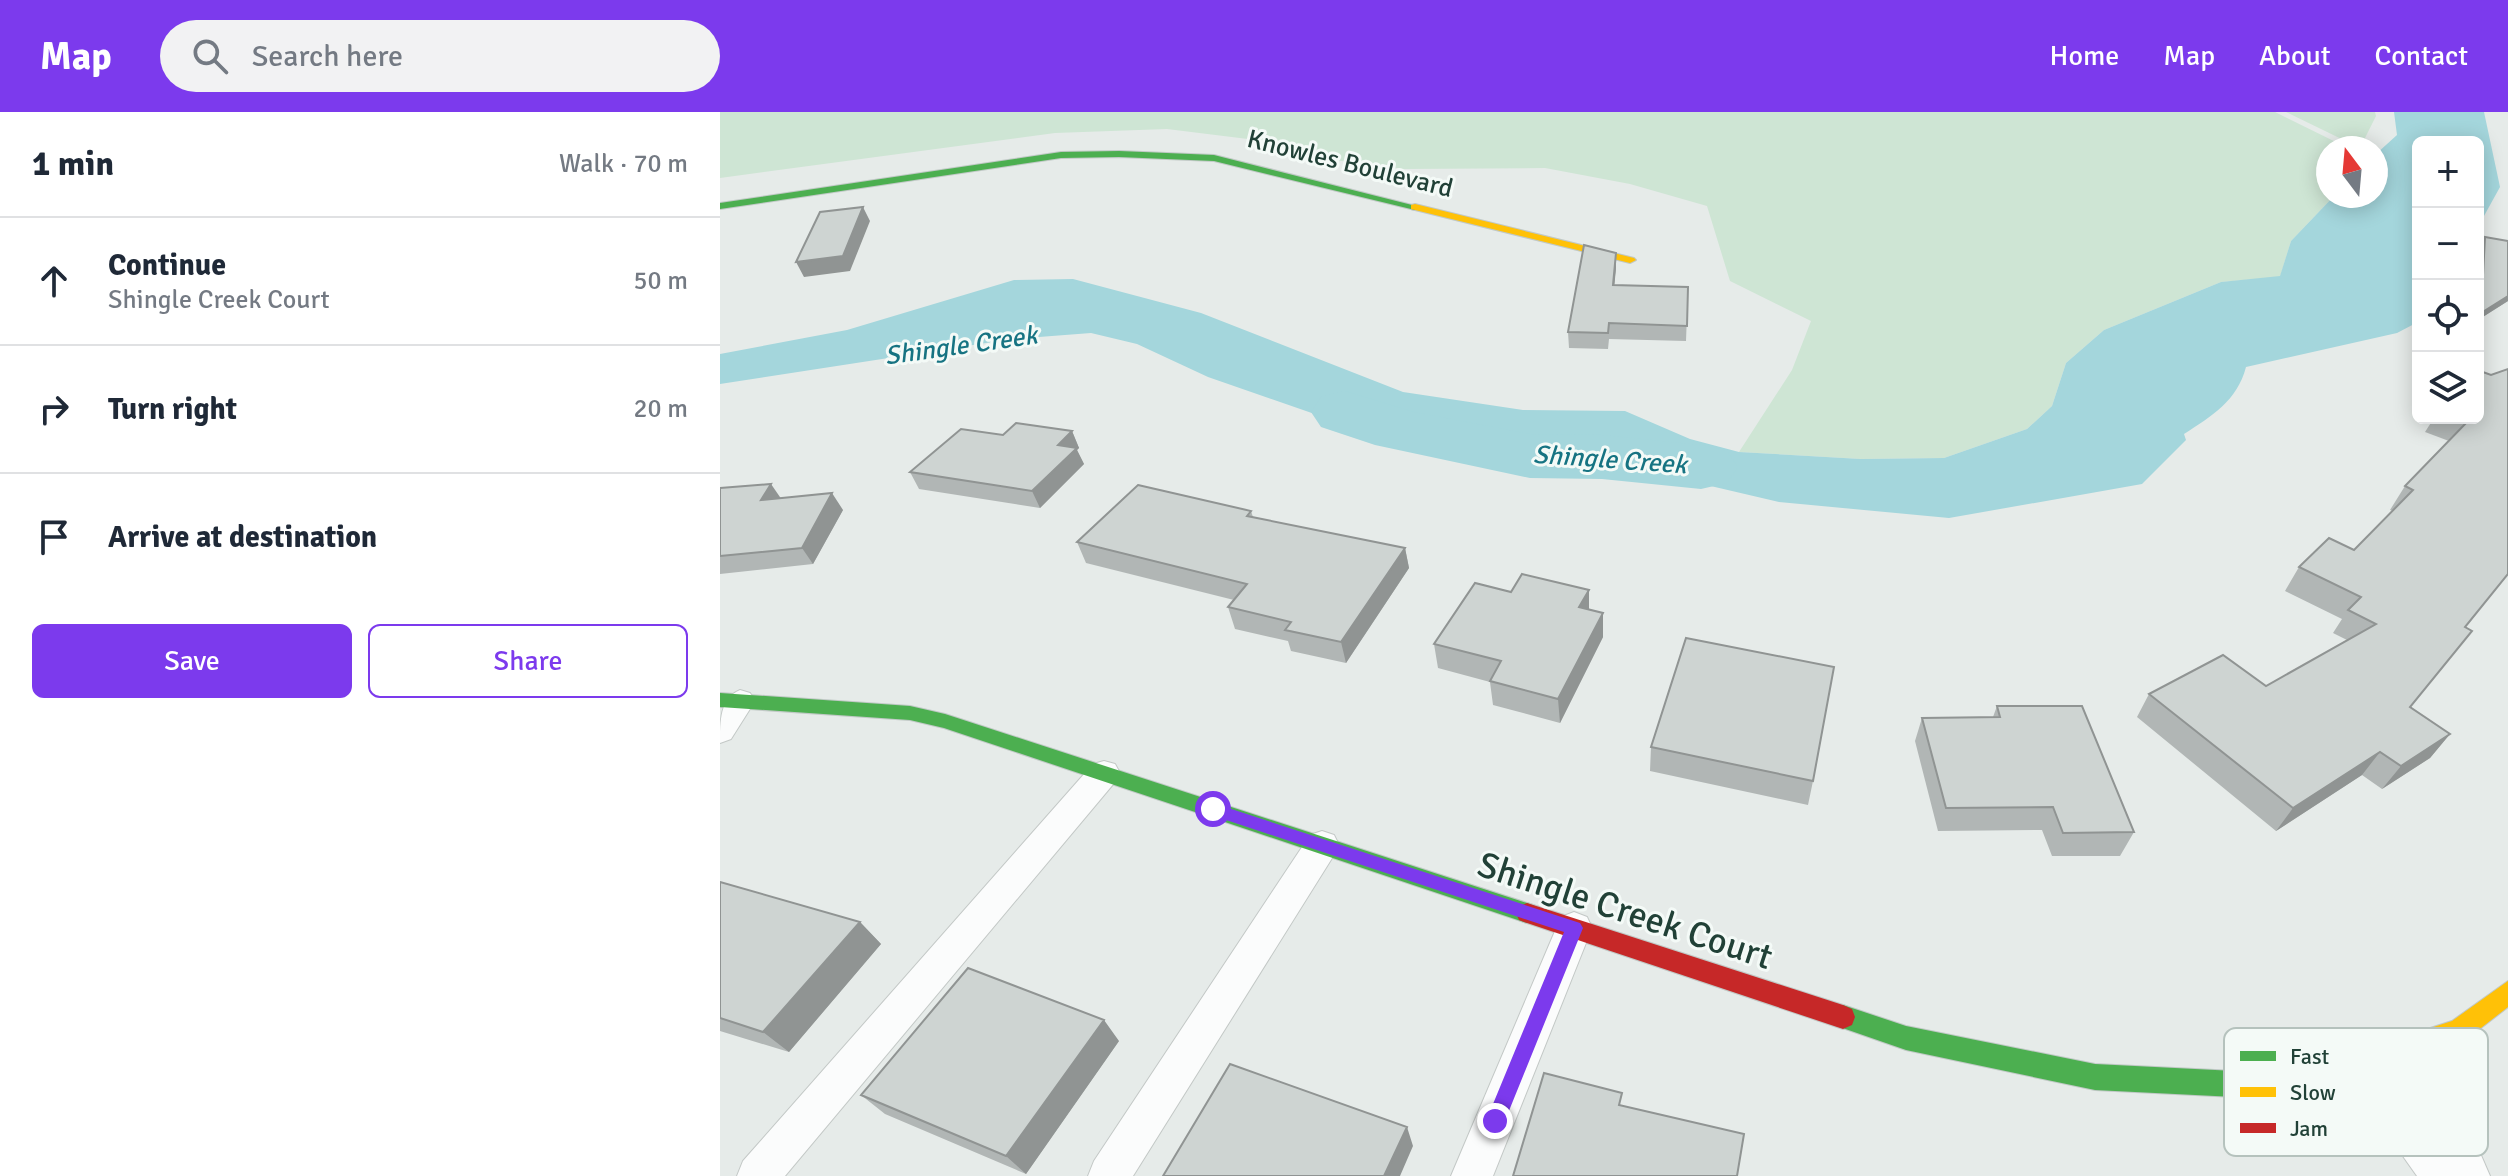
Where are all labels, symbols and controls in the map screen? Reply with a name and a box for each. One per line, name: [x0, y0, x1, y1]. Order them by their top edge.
search box: [160, 20, 720, 92]
text: Map: [40, 33, 112, 80]
icon: search: [188, 34, 232, 78]
text: Search here: [252, 38, 403, 75]
text: Home: [2050, 39, 2119, 73]
text: Map: [2163, 39, 2215, 73]
text: About: [2259, 39, 2331, 73]
text: Contact: [2375, 39, 2468, 73]
street label: Knowles Boulevard: [1244, 123, 1456, 205]
north arrow: [2316, 136, 2388, 208]
map controls: [2412, 136, 2484, 424]
button: +: [2412, 136, 2484, 208]
text: 1 min: [32, 143, 114, 185]
text: Walk · 70 m: [559, 148, 688, 180]
button: −: [2412, 208, 2484, 280]
text: Continue: [108, 247, 226, 284]
icon: ahead: [32, 259, 76, 303]
text: 50 m: [633, 265, 688, 297]
button: locate: [2412, 280, 2484, 352]
text: Shingle Creek Court: [108, 284, 330, 316]
water label: Shingle Creek: [883, 319, 1041, 373]
button: layers: [2412, 352, 2484, 424]
icon: right: [32, 387, 76, 431]
text: Turn right: [108, 391, 237, 428]
text: 20 m: [633, 393, 688, 425]
water label: Shingle Creek: [1532, 439, 1690, 481]
icon: arrive: [32, 515, 76, 559]
text: Arrive at destination: [108, 519, 377, 556]
button: Save: [32, 624, 352, 698]
button: Share: [368, 624, 688, 698]
route start: [1195, 791, 1231, 827]
street label: Shingle Creek Court: [1472, 842, 1778, 980]
legend: [2224, 1028, 2488, 1156]
text: Fast: [2290, 1043, 2330, 1070]
text: Slow: [2290, 1079, 2336, 1106]
route end: [1477, 1103, 1513, 1139]
text: Jam: [2290, 1115, 2328, 1142]

